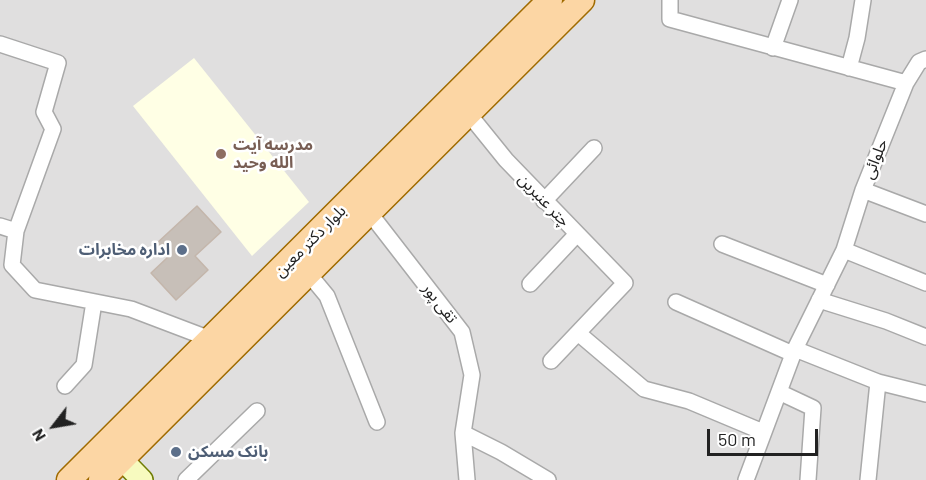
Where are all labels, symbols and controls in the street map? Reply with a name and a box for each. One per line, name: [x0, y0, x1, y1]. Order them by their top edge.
place label: مدرسه آیت الله وحید: [233, 135, 313, 173]
street label: حلوائی: [858, 136, 892, 182]
marker: مدرسه آیت الله وحید: [214, 147, 228, 161]
street label: چتر عنبرین: [514, 169, 574, 231]
street label: بلوار دکتر معین: [270, 201, 350, 281]
place label: اداره مخابرات: [79, 240, 170, 260]
marker: اداره مخابرات: [175, 243, 189, 257]
street label: تقی پور: [418, 279, 462, 327]
north arrow: [24, 396, 84, 456]
scale bar: [710, 417, 821, 455]
text: N: [27, 426, 49, 445]
text: 50 m: [718, 428, 756, 450]
place label: بانک مسکن: [188, 442, 268, 462]
marker: بانک مسکن: [169, 445, 183, 459]

